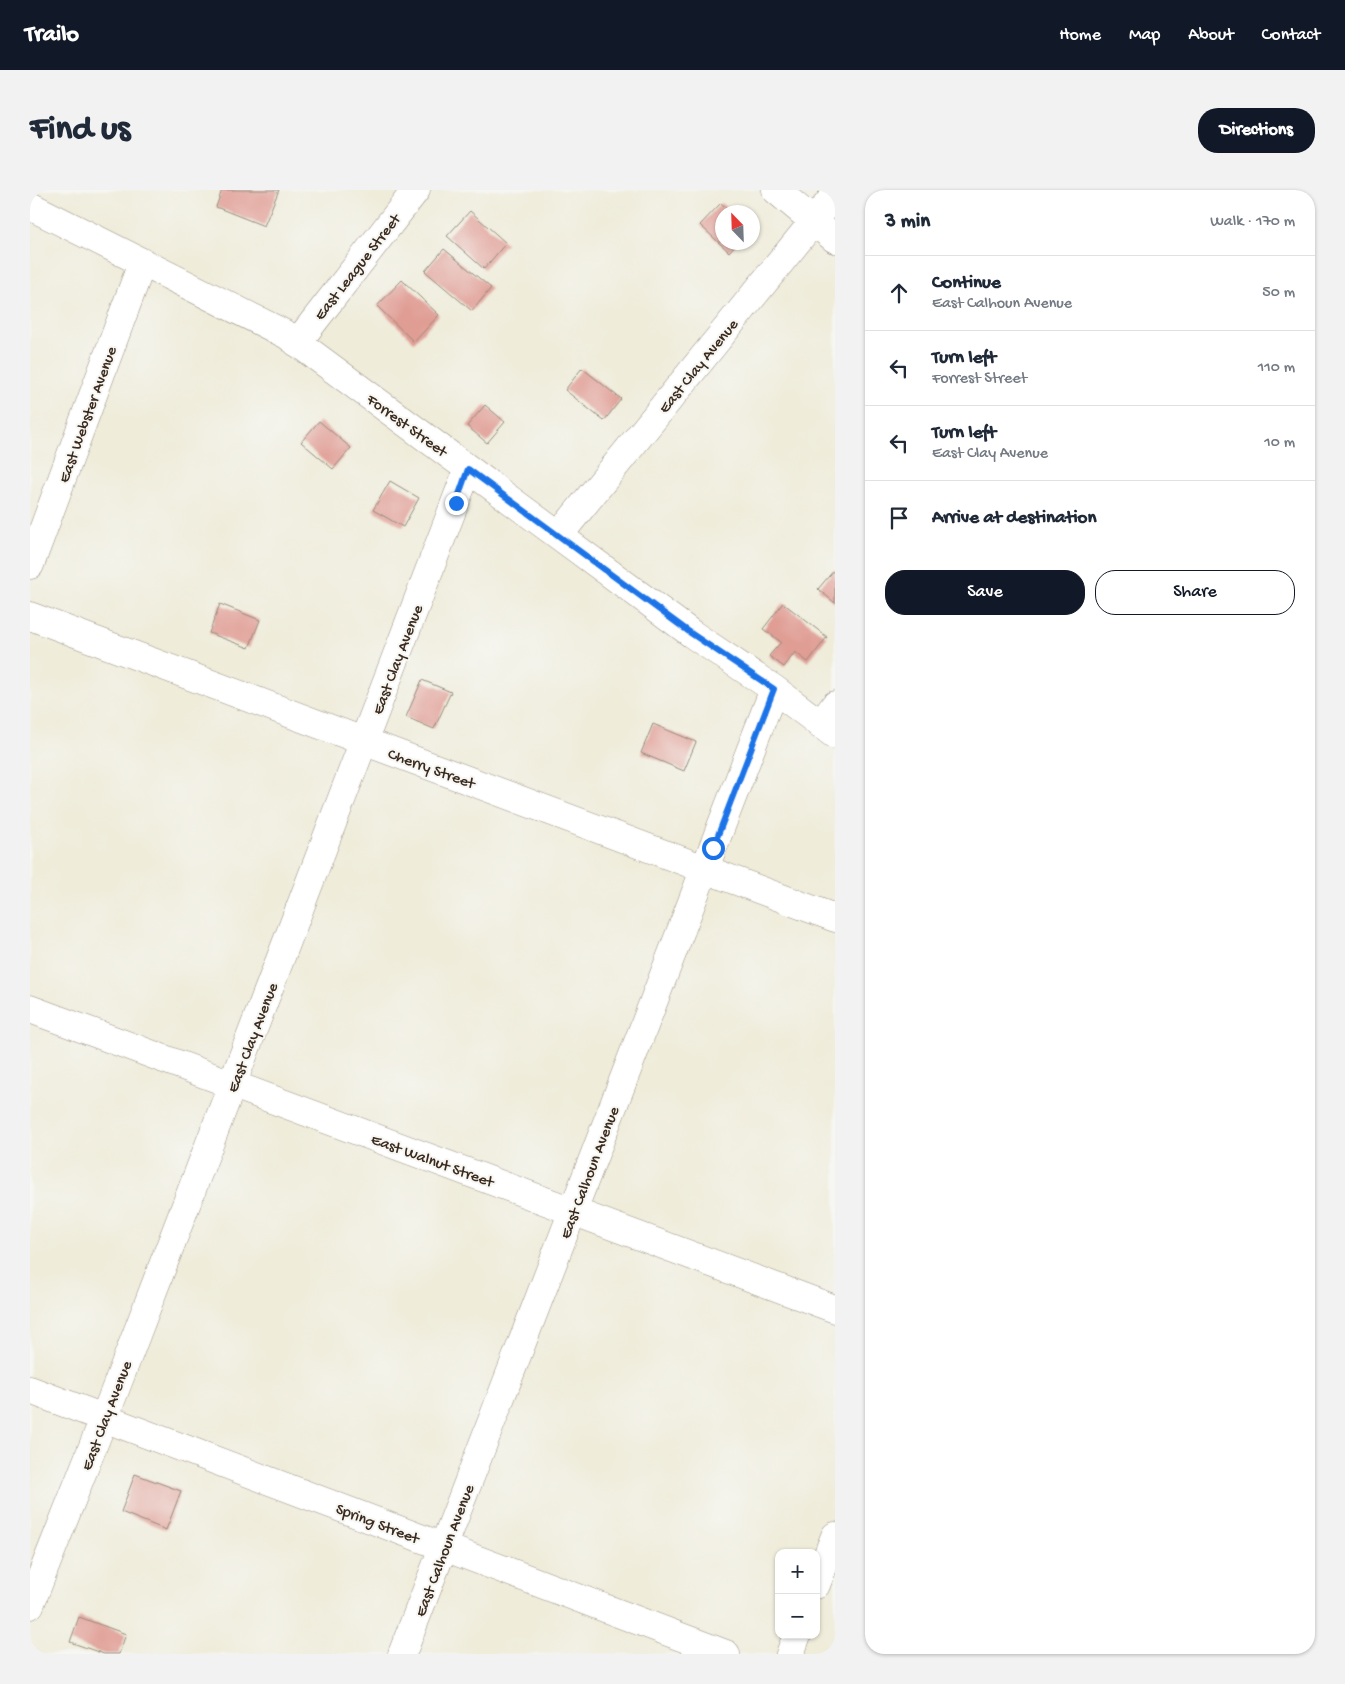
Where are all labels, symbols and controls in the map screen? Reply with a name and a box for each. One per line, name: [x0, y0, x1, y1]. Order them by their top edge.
text: Trailo: [25, 21, 79, 50]
text: Home: [1059, 25, 1101, 46]
text: Map: [1129, 25, 1160, 46]
text: About: [1188, 25, 1234, 46]
text: Contact: [1262, 25, 1320, 46]
button: Directions: [1198, 108, 1315, 153]
text: Find us: [30, 110, 130, 151]
north arrow: [715, 205, 760, 250]
street label: East League Street: [311, 210, 407, 325]
text: 3 min: [885, 210, 930, 235]
text: Walk · 170 m: [1210, 213, 1295, 232]
text: Continue: [932, 272, 1001, 295]
icon: ahead: [885, 279, 913, 307]
text: 50 m: [1262, 284, 1295, 303]
text: East Calhoun Avenue: [932, 295, 1072, 314]
street label: East Clay Avenue: [656, 316, 744, 418]
street label: East Webster Avenue: [56, 344, 123, 486]
text: Turn left: [932, 347, 996, 370]
icon: left: [885, 354, 913, 382]
text: 110 m: [1258, 359, 1295, 378]
text: Forrest Street: [932, 370, 1027, 389]
street label: Forrest Street: [361, 391, 451, 463]
text: Turn left: [932, 422, 996, 445]
icon: left: [885, 429, 913, 457]
text: 10 m: [1264, 434, 1295, 453]
text: East Clay Avenue: [932, 445, 1048, 464]
route end: [445, 492, 468, 515]
icon: arrive: [885, 504, 913, 532]
text: Arrive at destination: [932, 507, 1096, 530]
button: Save: [885, 570, 1085, 615]
button: Share: [1095, 570, 1295, 615]
street label: East Clay Avenue: [370, 602, 429, 718]
street label: Cherry Street: [385, 746, 478, 795]
route start: [702, 837, 725, 860]
street label: East Clay Avenue: [225, 980, 284, 1096]
street label: East Calhoun Avenue: [557, 1104, 625, 1242]
street label: East Walnut Street: [368, 1131, 497, 1194]
street label: East Clay Avenue: [79, 1358, 138, 1474]
street label: East Calhoun Avenue: [412, 1482, 480, 1620]
street label: Spring Street: [332, 1501, 422, 1550]
map controls: [775, 1549, 820, 1639]
button: +: [775, 1549, 820, 1594]
button: −: [775, 1594, 820, 1639]

